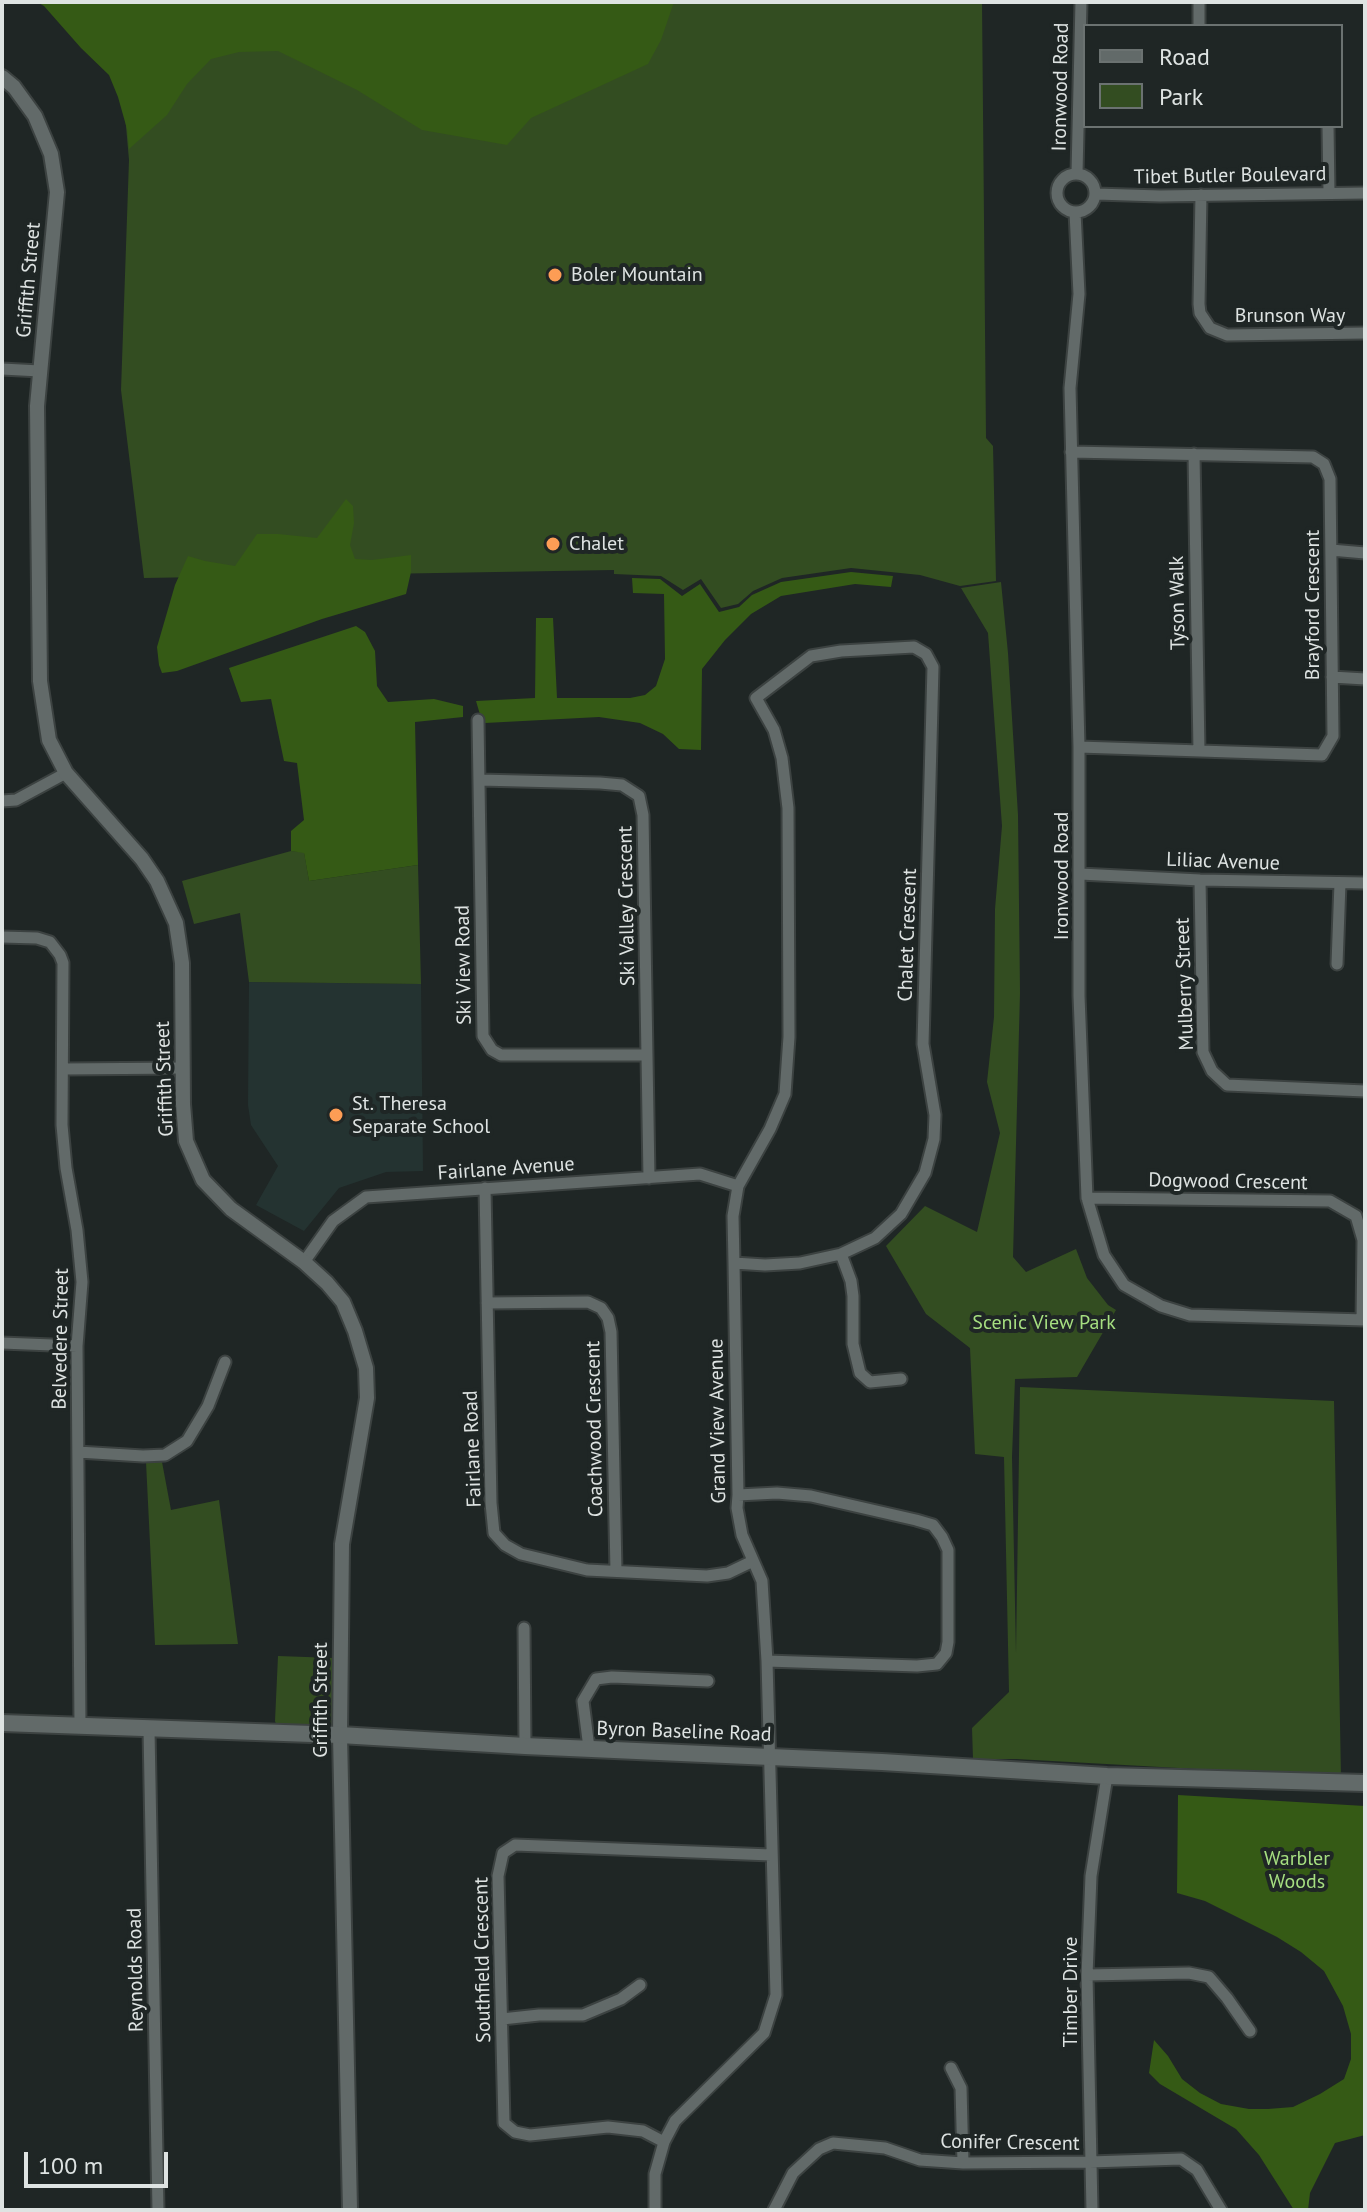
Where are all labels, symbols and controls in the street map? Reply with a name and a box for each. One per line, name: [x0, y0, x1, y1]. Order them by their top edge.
street label: Ironwood Road: [1048, 22, 1074, 152]
legend: [1083, 24, 1343, 128]
text: Road: [1159, 41, 1210, 72]
text: Park: [1159, 81, 1203, 112]
street label: Tibet Butler Boulevard: [1133, 162, 1327, 190]
street label: Griffith Street: [12, 221, 46, 339]
place label: Boler Mountain: [571, 263, 703, 287]
marker: Boler Mountain: [546, 266, 564, 284]
street label: Brunson Way: [1235, 304, 1345, 328]
street label: Brayford Crescent: [1301, 530, 1325, 680]
place label: Chalet: [569, 532, 624, 556]
marker: Chalet: [544, 535, 562, 553]
street label: Tyson Walk: [1165, 556, 1191, 650]
street label: Ironwood Road: [1050, 812, 1074, 940]
street label: Ski Valley Crescent: [614, 826, 640, 986]
street label: Liliac Avenue: [1166, 848, 1280, 876]
street label: Chalet Crescent: [894, 868, 922, 1002]
street label: Ski View Road: [451, 905, 477, 1025]
street label: Mulberry Street: [1171, 917, 1199, 1051]
street label: Griffith Street: [151, 1021, 179, 1137]
place label: St. Theresa Separate School: [352, 1092, 490, 1139]
marker: St. Theresa Separate School: [327, 1106, 345, 1124]
street label: Fairlane Avenue: [437, 1152, 575, 1186]
street label: Dogwood Crescent: [1148, 1169, 1308, 1195]
street label: Belvedere Street: [48, 1268, 74, 1410]
park label: Scenic View Park: [972, 1311, 1116, 1335]
street label: Grand View Avenue: [705, 1338, 731, 1504]
street label: Coachwood Crescent: [581, 1341, 609, 1517]
street label: Fairlane Road: [459, 1390, 487, 1508]
street label: Griffith Street: [309, 1642, 333, 1758]
street label: Byron Baseline Road: [596, 1717, 772, 1747]
park label: Warbler Woods: [1264, 1847, 1330, 1894]
street label: Southfield Crescent: [470, 1877, 496, 2043]
street label: Reynolds Road: [123, 1908, 149, 2032]
street label: Timber Drive: [1059, 1937, 1083, 2047]
street label: Conifer Crescent: [940, 2130, 1080, 2156]
scale bar: [28, 2136, 172, 2186]
text: 100 m: [38, 2150, 103, 2181]

